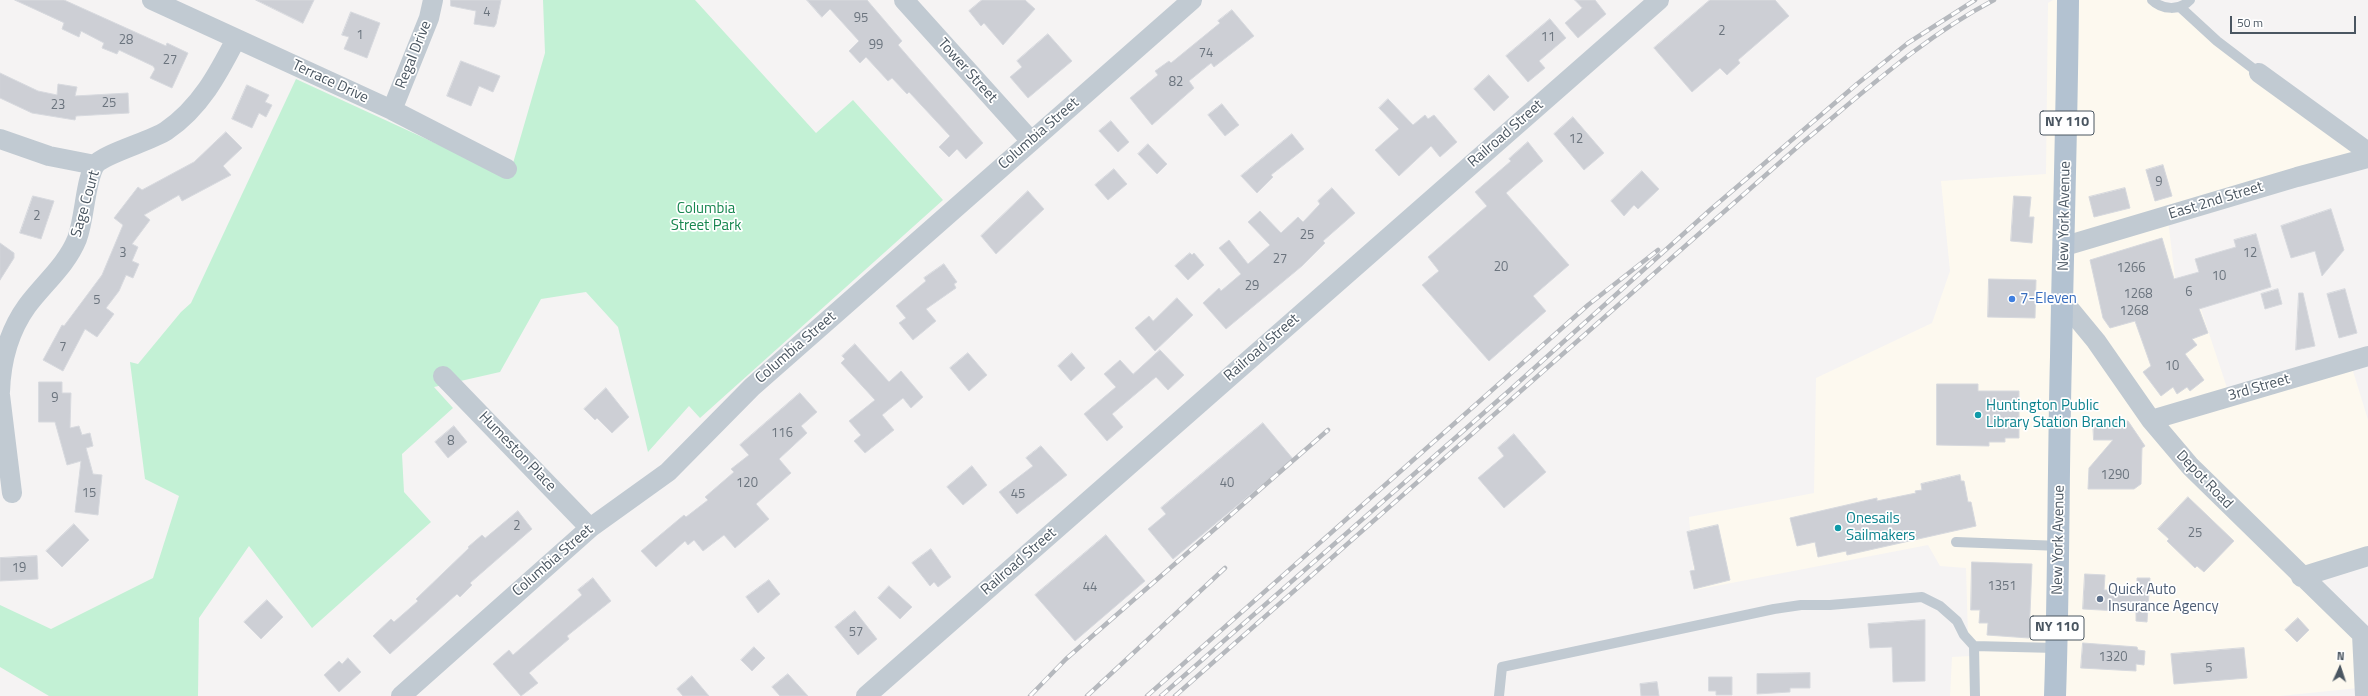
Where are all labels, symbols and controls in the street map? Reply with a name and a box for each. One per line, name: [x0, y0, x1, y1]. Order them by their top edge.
house number: 4: [483, 5, 491, 21]
scale bar: [2232, 8, 2358, 34]
house number: 95: [854, 11, 868, 27]
text: 50 m: [2237, 13, 2263, 32]
street label: Regal Drive: [392, 18, 436, 92]
house number: 2: [1718, 24, 1726, 40]
house number: 1: [356, 28, 364, 44]
house number: 11: [1541, 30, 1555, 46]
house number: 28: [119, 33, 133, 49]
street label: Tower Street: [933, 35, 1001, 107]
house number: 99: [869, 38, 883, 54]
house number: 74: [1199, 46, 1213, 62]
house number: 27: [163, 53, 177, 69]
street label: Terrace Drive: [289, 56, 371, 108]
house number: 82: [1169, 75, 1183, 91]
street label: Columbia Street: [995, 94, 1083, 174]
house number: 25: [102, 96, 116, 112]
street label: Railroad Street: [1465, 96, 1547, 172]
house number: 23: [51, 98, 65, 114]
road number: NY 110: [2040, 111, 2094, 135]
house number: 12: [1569, 132, 1583, 148]
street label: New York Avenue: [2055, 161, 2075, 271]
street label: Sage Court: [68, 169, 104, 239]
house number: 9: [2155, 175, 2163, 191]
street label: East 2nd Street: [2167, 178, 2265, 224]
park label: Columbia Street Park: [671, 200, 741, 235]
house number: 2: [33, 209, 41, 225]
house number: 25: [1300, 228, 1314, 244]
house number: 3: [119, 246, 127, 262]
house number: 12: [2243, 246, 2257, 262]
house number: 27: [1273, 252, 1287, 268]
house number: 20: [1494, 260, 1508, 276]
house number: 1266: [2116, 261, 2146, 277]
house number: 10: [2212, 269, 2226, 285]
house number: 29: [1245, 279, 1259, 295]
house number: 6: [2185, 285, 2193, 301]
house number: 1268: [2123, 287, 2153, 303]
place label: 7-Eleven: [2020, 290, 2077, 308]
house number: 5: [93, 293, 101, 309]
marker: 7-Eleven: [2007, 294, 2017, 304]
house number: 1268: [2119, 304, 2149, 320]
street label: Columbia Street: [752, 308, 840, 388]
street label: Railroad Street: [1221, 310, 1303, 386]
house number: 7: [59, 340, 67, 356]
house number: 10: [2165, 359, 2179, 375]
street label: 3rd Street: [2226, 371, 2292, 405]
house number: 9: [51, 391, 59, 407]
place label: Huntington Public Library Station Branch: [1986, 397, 2126, 432]
street label: Humeston Place: [475, 408, 559, 496]
marker: Huntington Public Library Station Branch: [1973, 410, 1983, 420]
house number: 116: [771, 426, 793, 442]
house number: 8: [447, 434, 455, 450]
street label: Depot Road: [2172, 447, 2236, 513]
house number: 1290: [2100, 468, 2130, 484]
house number: 120: [736, 476, 758, 492]
house number: 40: [1220, 476, 1234, 492]
street label: New York Avenue: [2049, 485, 2069, 595]
house number: 15: [82, 486, 96, 502]
house number: 45: [1011, 487, 1025, 503]
place label: Onesails Sailmakers: [1846, 510, 1915, 545]
house number: 2: [513, 519, 521, 535]
street label: Columbia Street: [509, 521, 597, 601]
marker: Onesails Sailmakers: [1833, 523, 1843, 533]
street label: Railroad Street: [978, 524, 1060, 600]
house number: 25: [2188, 526, 2202, 542]
house number: 19: [12, 561, 26, 577]
house number: 1351: [1987, 579, 2017, 595]
house number: 44: [1083, 580, 1097, 596]
place label: Quick Auto Insurance Agency: [2108, 581, 2219, 616]
marker: Quick Auto Insurance Agency: [2095, 594, 2105, 604]
road number: NY 110: [2030, 616, 2084, 640]
house number: 57: [849, 625, 863, 641]
north arrow: [2320, 648, 2360, 688]
text: N: [2336, 648, 2345, 664]
house number: 1320: [2098, 650, 2128, 666]
house number: 5: [2205, 661, 2213, 677]

